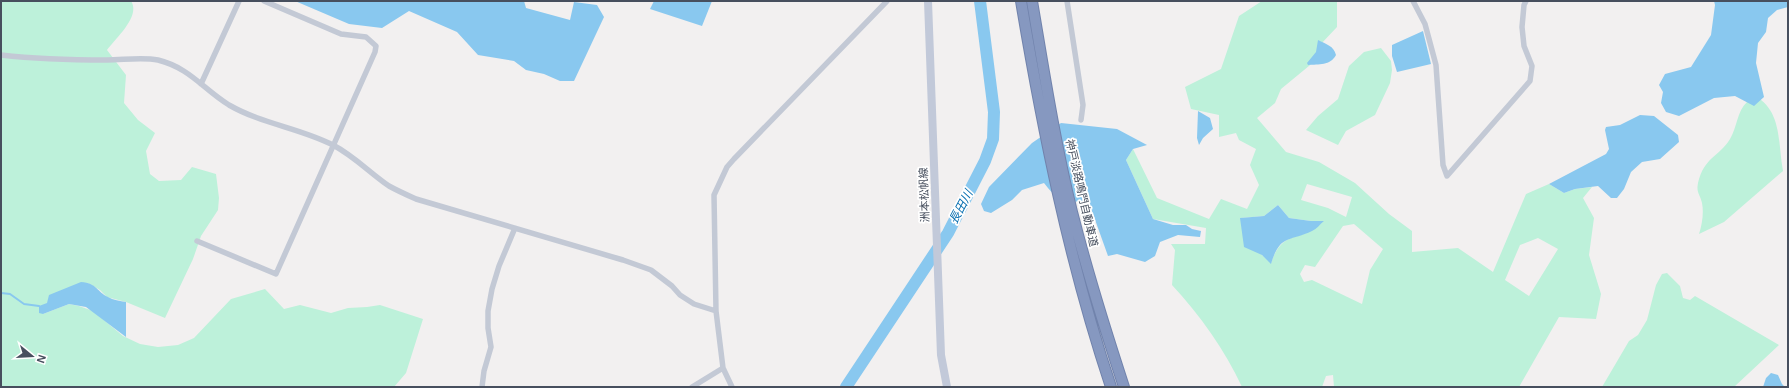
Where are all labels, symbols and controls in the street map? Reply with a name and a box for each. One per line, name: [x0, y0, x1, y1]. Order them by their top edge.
street label: 神戸淡路鳴門自動車道: [1064, 138, 1100, 248]
street label: 洲本松帆線: [917, 167, 931, 223]
water label: 長田川: [946, 186, 977, 226]
north arrow: [12, 336, 52, 376]
text: N: [35, 353, 48, 365]

